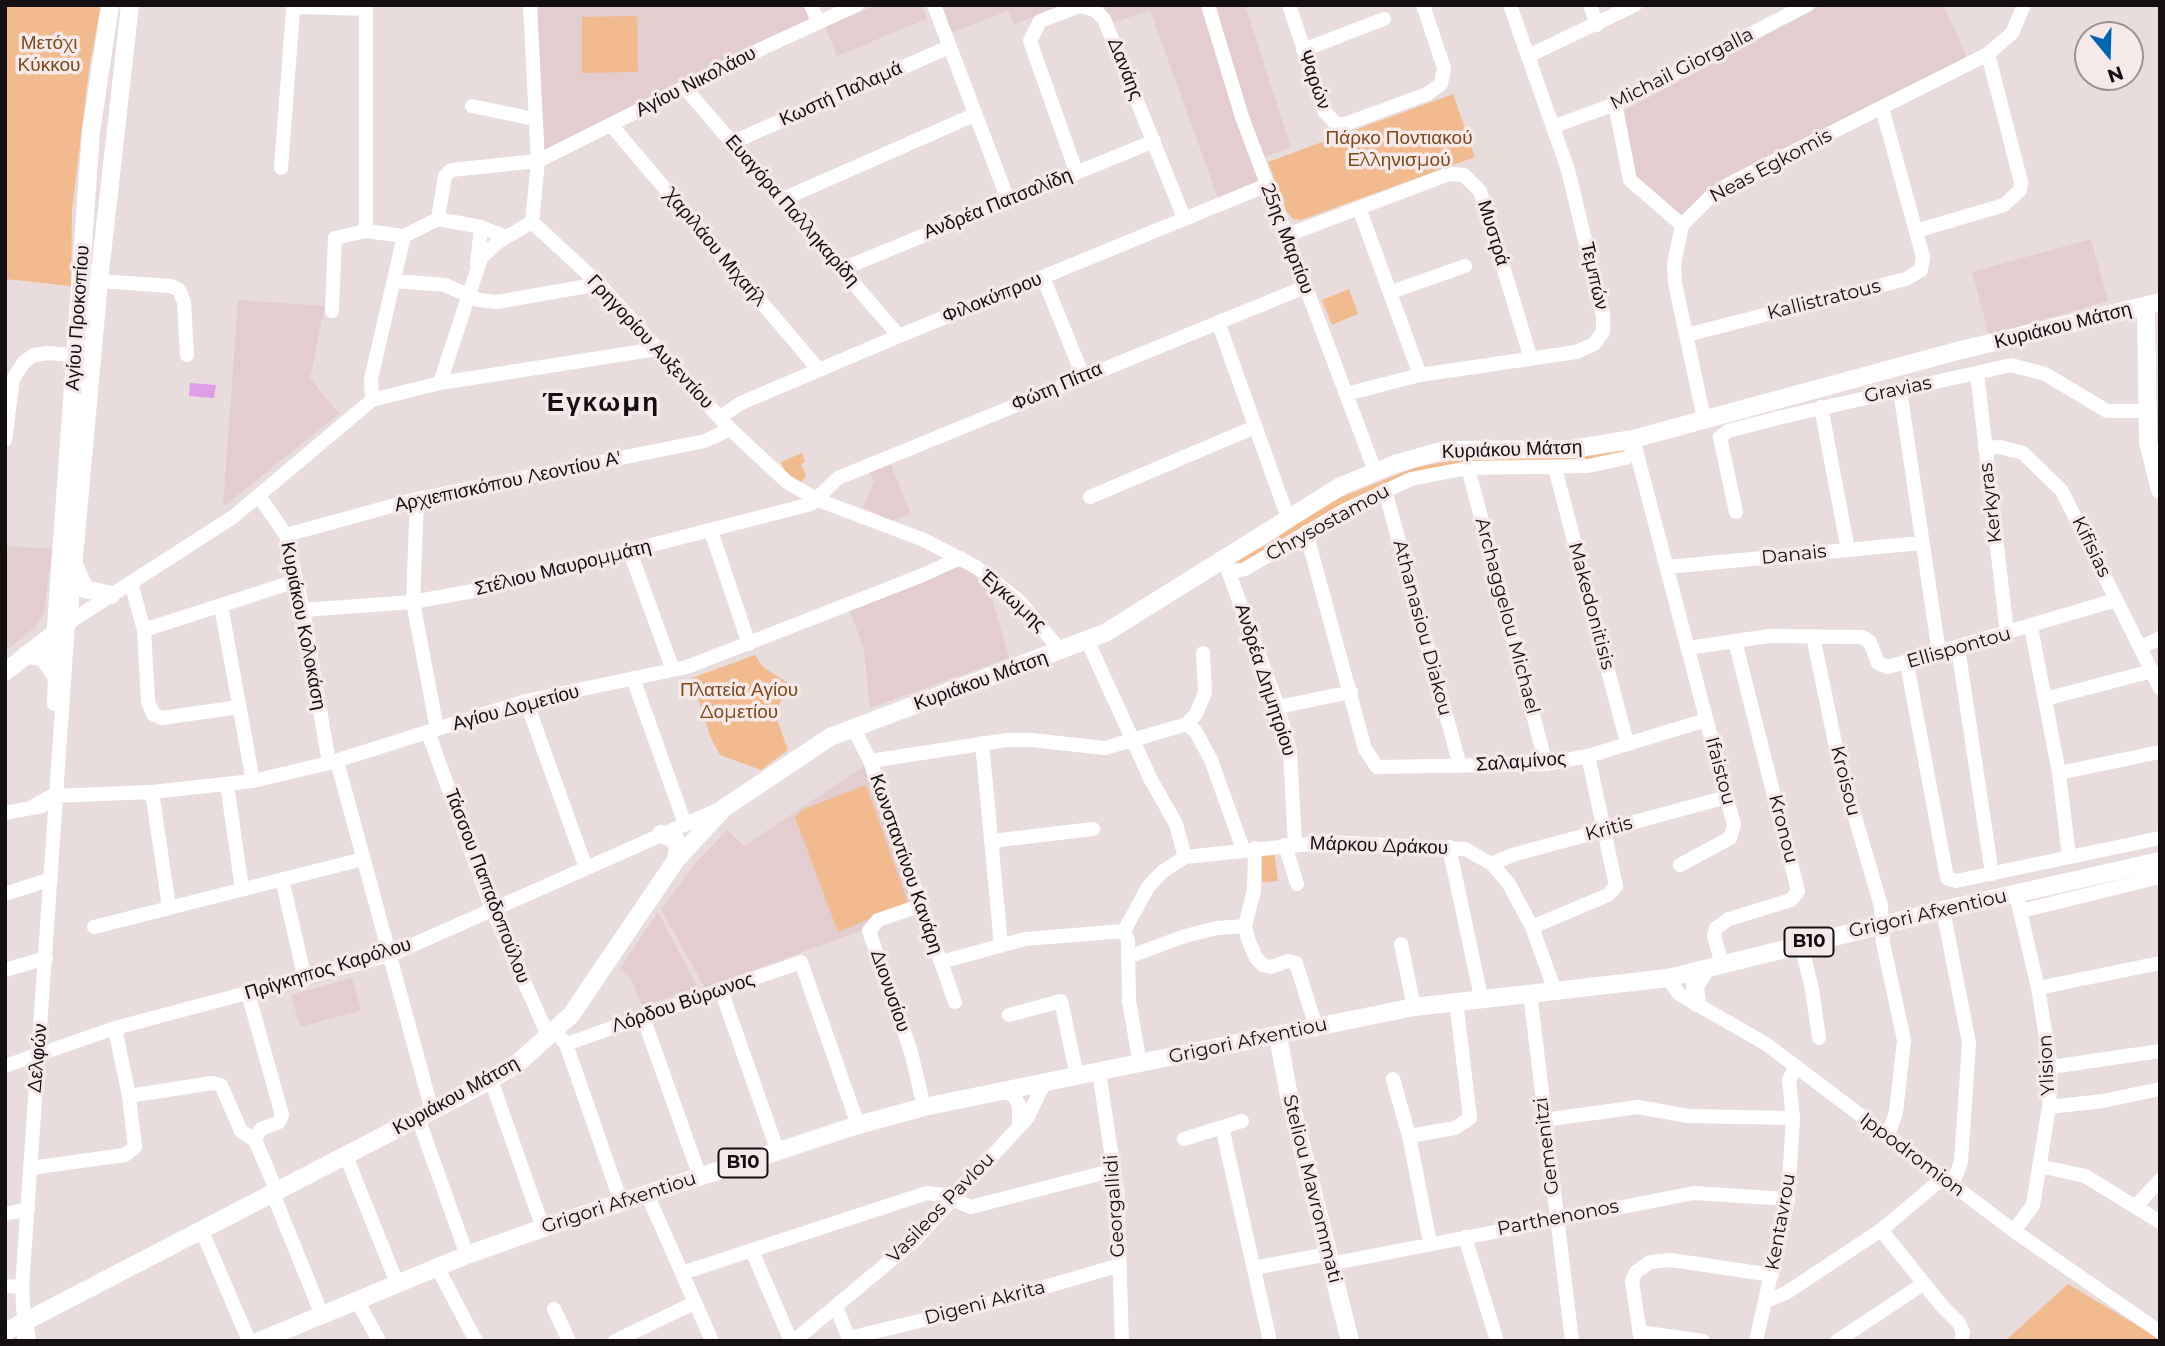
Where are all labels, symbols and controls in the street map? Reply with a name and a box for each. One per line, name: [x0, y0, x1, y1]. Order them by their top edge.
north arrow: [2074, 21, 2144, 91]
street label: Michail Giorgalla: [1607, 23, 1757, 115]
park label: Μετόχι Κύκκου: [18, 32, 80, 76]
street label: Δανάης: [1102, 35, 1148, 103]
street label: Αγίου Νικολάου: [632, 42, 760, 122]
street label: Ψαρών: [1293, 47, 1335, 113]
street label: Κωστή Παλαμά: [776, 57, 906, 131]
text: N: [2104, 61, 2126, 88]
street label: Neas Egkomis: [1706, 124, 1836, 208]
park label: Πάρκο Ποντιακού Ελληνισμού: [1325, 127, 1473, 171]
street label: Ευαγόρα Παλληκαρίδη: [720, 131, 864, 291]
street label: Ανδρέα Πατσαλίδη: [920, 164, 1076, 244]
street label: 25ης Μαρτίου: [1256, 181, 1318, 297]
street label: Χαριλάου Μιχαήλ: [659, 185, 771, 311]
street label: Μυστρά: [1472, 198, 1514, 268]
street label: Τεμπών: [1575, 240, 1613, 312]
street label: Αγίου Προκοπίου: [62, 244, 94, 392]
street label: Φιλοκύπρου: [939, 268, 1045, 328]
street label: Γρηγορίου Αυξεντίου: [582, 270, 718, 414]
street label: Kallistratous: [1765, 275, 1883, 325]
street label: Κυριάκου Μάτση: [1992, 298, 2134, 354]
street label: Φώτη Πίττα: [1008, 358, 1106, 416]
street label: Gravias: [1862, 372, 1934, 408]
district label: Έγκωμη: [543, 387, 659, 419]
street label: Κυριάκου Μάτση: [1441, 436, 1583, 464]
street label: Αρχιεπισκόπου Λεοντίου Α': [392, 447, 624, 517]
street label: Kerkyras: [1975, 462, 2007, 544]
street label: Chrysostamou: [1262, 480, 1394, 566]
street label: Kifisias: [2067, 513, 2115, 581]
street label: Archaggelou Michael: [1470, 515, 1544, 717]
street label: Στέλιου Μαυρομμάτη: [473, 535, 653, 601]
street label: Athanasiou Diakou: [1388, 538, 1456, 718]
street label: Κυριάκου Κολοκάση: [276, 540, 330, 712]
street label: Makedonitisis: [1563, 540, 1619, 672]
street label: Danais: [1760, 540, 1828, 570]
street label: Έγκωμης: [975, 565, 1051, 637]
street label: Ανδρέα Δημητρίου: [1230, 601, 1300, 759]
street label: Ellispontou: [1904, 622, 2014, 674]
street label: Κυριάκου Μάτση: [911, 646, 1051, 716]
park label: Πλατεία Αγίου Δομετίου: [680, 679, 798, 723]
street label: Αγίου Δομετίου: [450, 680, 582, 736]
street label: Ifaistou: [1700, 734, 1740, 808]
street label: Kroisou: [1825, 743, 1865, 819]
street label: Σαλαμίνος: [1475, 747, 1567, 777]
street label: Κωνσταντίνου Κανάρη: [865, 771, 947, 957]
street label: Τάσσου Παπαδοπούλου: [439, 786, 535, 986]
street label: Kronou: [1763, 792, 1803, 866]
street label: Kritis: [1583, 812, 1635, 846]
street label: Μάρκου Δράκου: [1309, 832, 1449, 860]
street label: Grigori Afxentiou: [1847, 885, 2009, 943]
road number: B10: [1784, 928, 1834, 957]
street label: Πρίγκηπος Καρόλου: [242, 933, 414, 1005]
street label: Διονυσίου: [865, 947, 915, 1035]
street label: Λόρδου Βύρωνος: [609, 968, 757, 1038]
street label: Grigori Afxentiou: [1167, 1013, 1329, 1069]
street label: Δελφών: [24, 1023, 52, 1093]
street label: Ylision: [2034, 1034, 2060, 1096]
street label: Κυριάκου Μάτση: [389, 1052, 523, 1140]
street label: Steliou Mavrommati: [1278, 1092, 1346, 1286]
street label: Gemenitzi: [1530, 1096, 1564, 1196]
street label: Ippodromion: [1855, 1108, 1969, 1202]
road number: B10: [718, 1148, 768, 1178]
street label: Vasileos Pavlou: [882, 1148, 1000, 1268]
street label: Georgallidi: [1100, 1154, 1130, 1258]
street label: Grigori Afxentiou: [539, 1167, 699, 1239]
street label: Kentavrou: [1761, 1172, 1801, 1272]
street label: Parthenonos: [1495, 1195, 1621, 1241]
street label: Digeni Akrita: [922, 1276, 1048, 1330]

